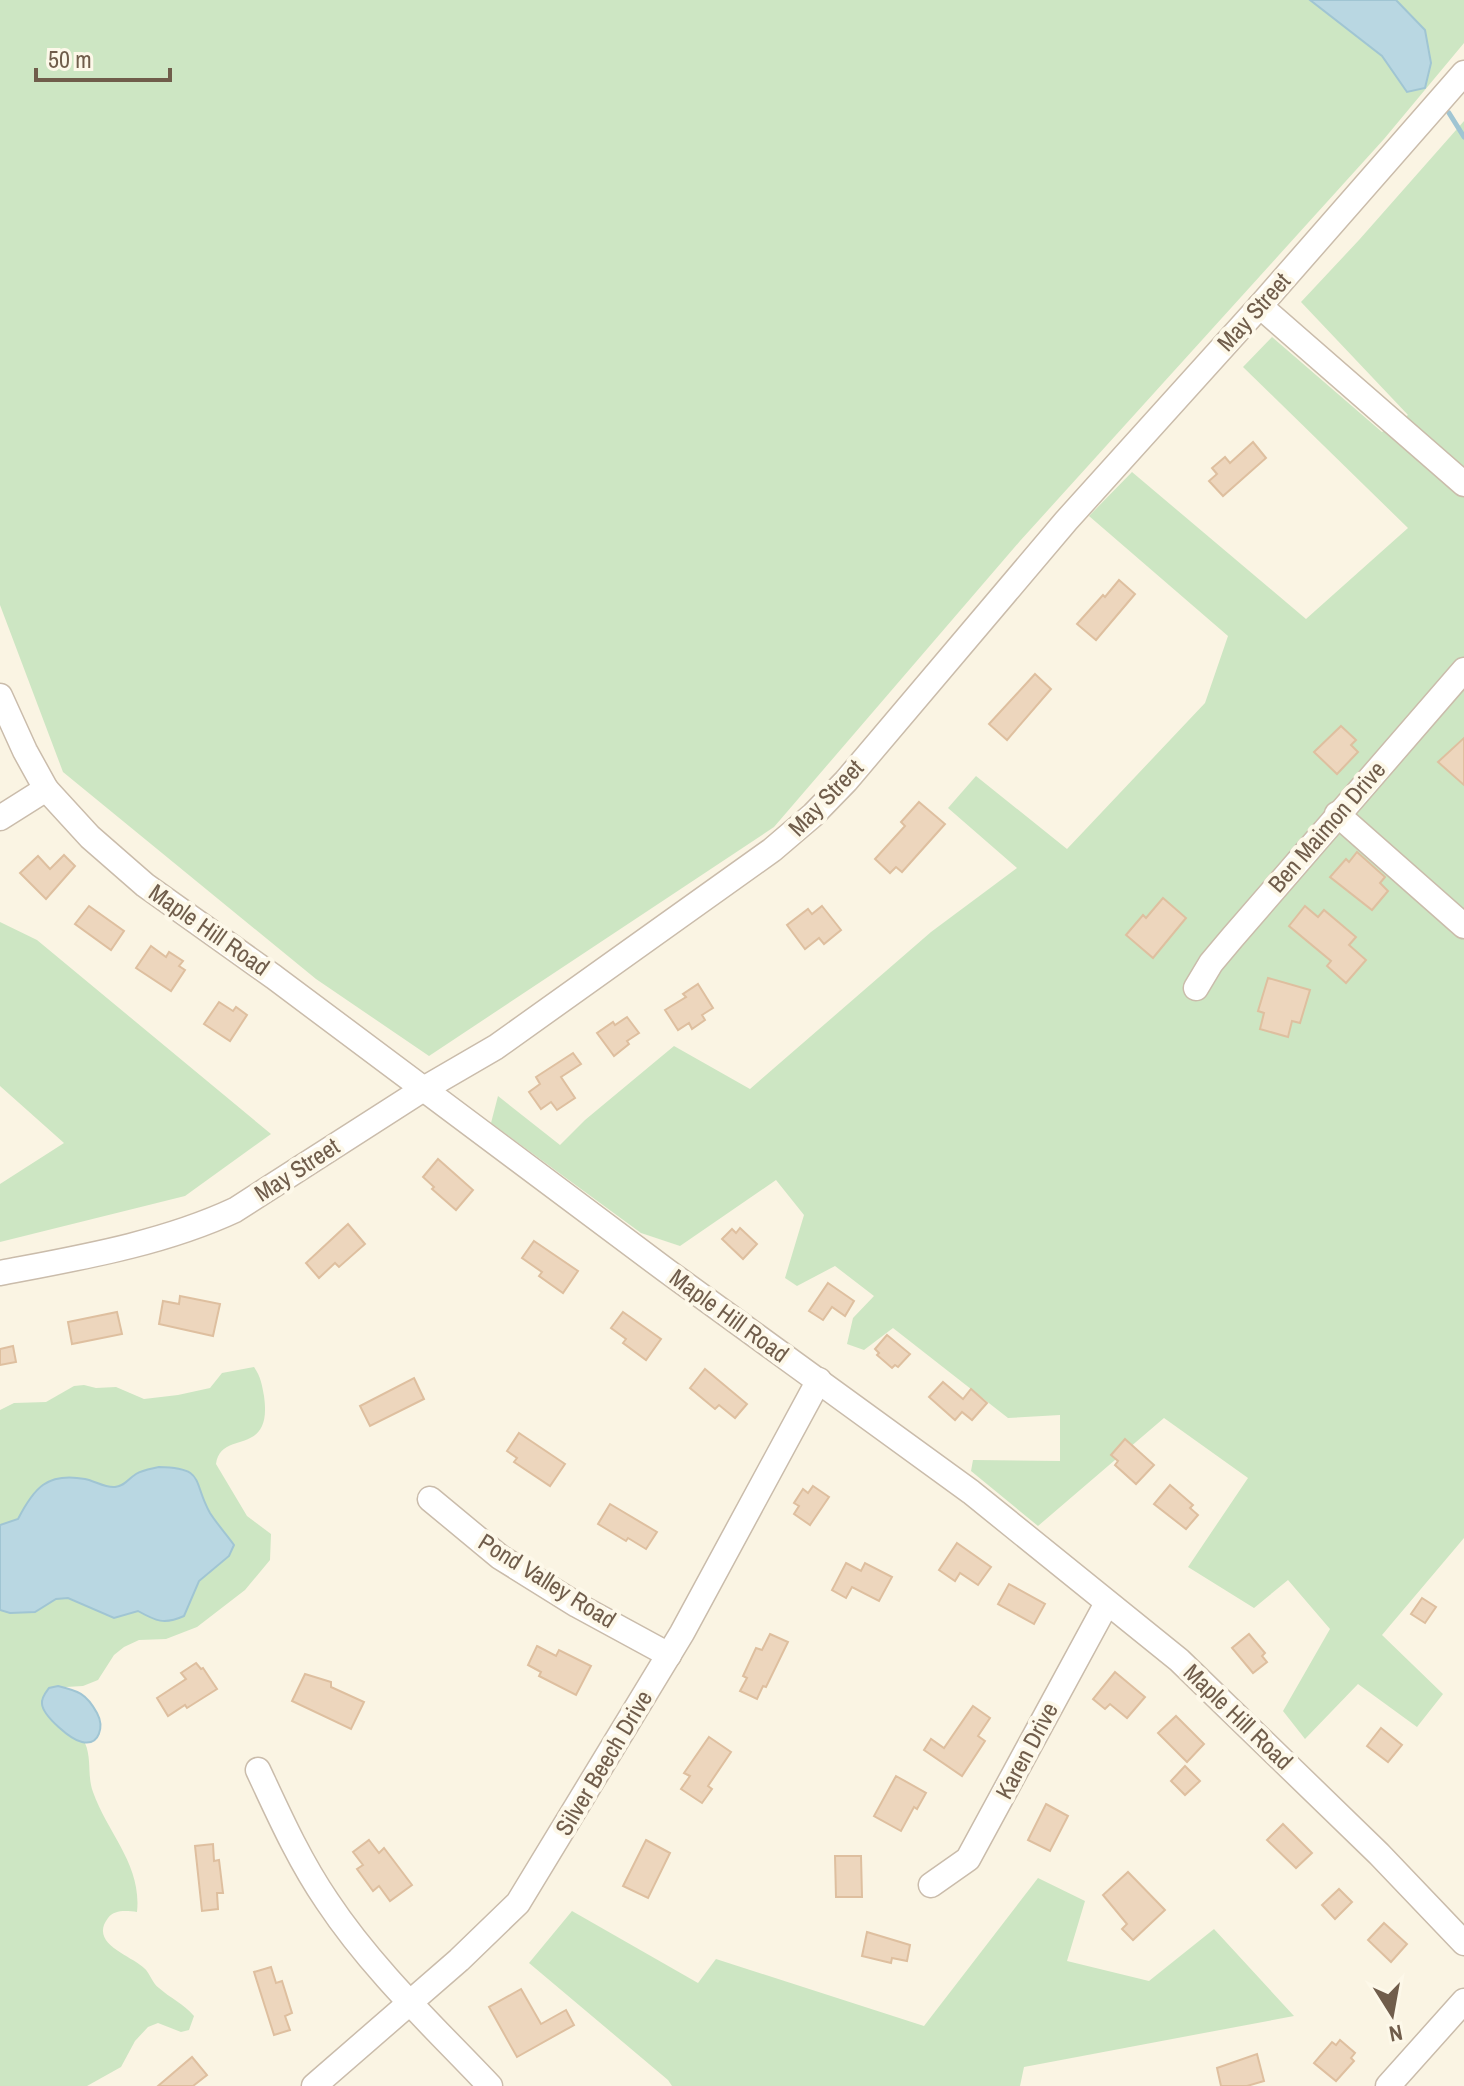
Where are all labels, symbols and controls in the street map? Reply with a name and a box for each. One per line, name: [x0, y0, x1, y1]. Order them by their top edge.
scale bar: [36, 32, 170, 82]
text: 50 m: [48, 43, 92, 75]
street label: May Street: [1210, 265, 1297, 357]
street label: May Street: [781, 752, 870, 843]
street label: Ben Maimon Drive: [1260, 754, 1392, 899]
street label: Maple Hill Road: [143, 876, 276, 982]
street label: May Street: [248, 1130, 346, 1208]
street label: Maple Hill Road: [664, 1261, 796, 1369]
street label: Pond Valley Road: [473, 1525, 622, 1635]
street label: Maple Hill Road: [1177, 1656, 1300, 1776]
street label: Silver Beech Drive: [547, 1684, 659, 1841]
street label: Karen Drive: [987, 1697, 1065, 1804]
north arrow: [1352, 1974, 1432, 2054]
text: N: [1387, 2018, 1405, 2050]

